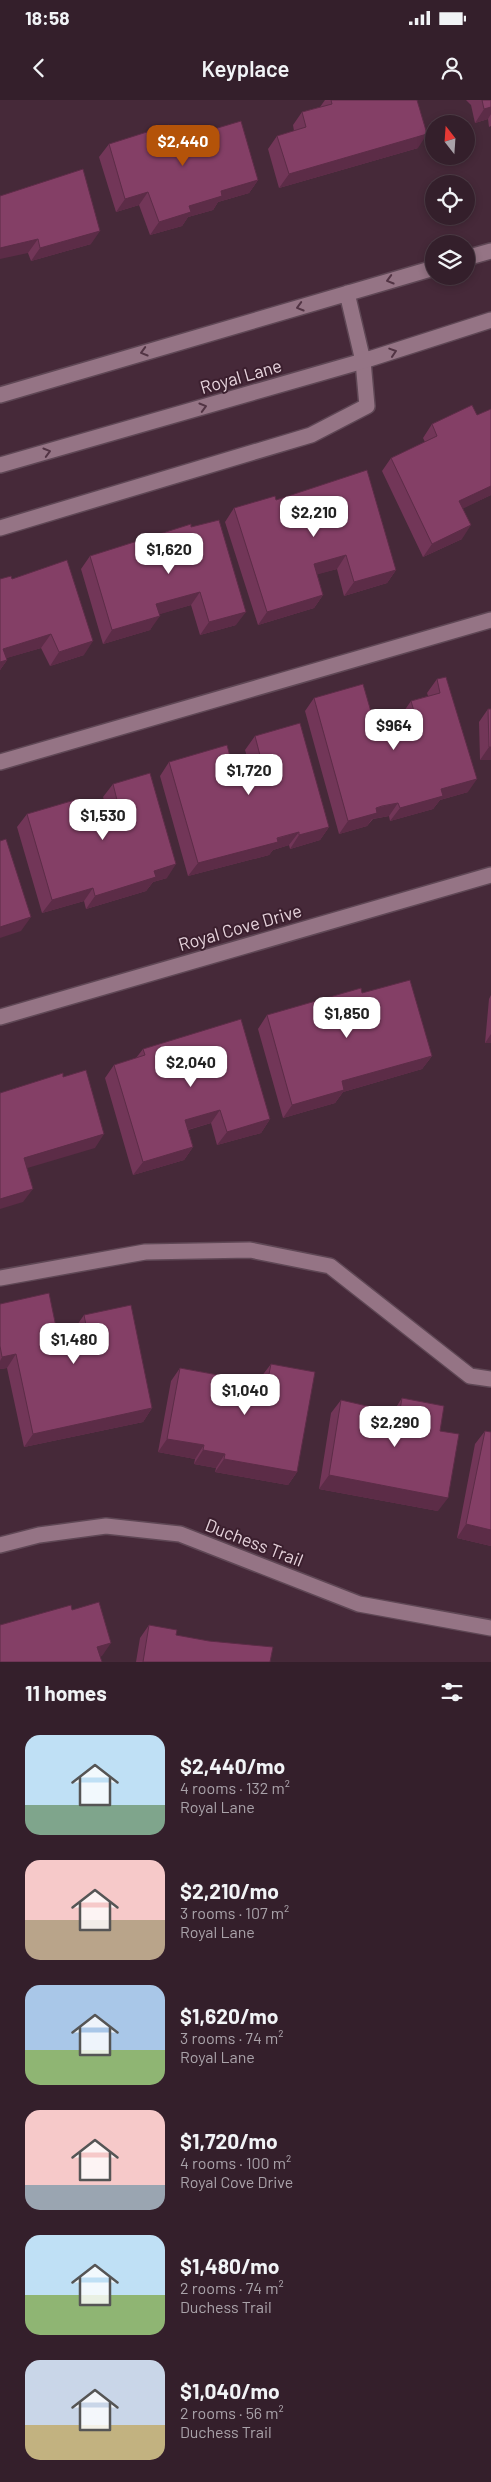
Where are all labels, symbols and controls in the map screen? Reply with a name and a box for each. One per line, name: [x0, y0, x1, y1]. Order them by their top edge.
text: 18:58: [25, 6, 69, 29]
icon: back: [25, 54, 53, 82]
icon: person: [438, 54, 466, 82]
text: Keyplace: [202, 55, 289, 81]
north arrow: [425, 115, 475, 165]
map controls: [425, 115, 475, 285]
pin: $2,440: [142, 124, 224, 167]
text: $2,440: [158, 131, 208, 150]
button: locate: [425, 175, 475, 225]
button: layers: [425, 235, 475, 285]
one-way arrow: [387, 275, 395, 285]
one-way arrow: [296, 301, 305, 311]
one-way arrow: [141, 347, 149, 357]
one-way arrow: [388, 347, 396, 357]
street label: Royal Lane: [197, 354, 284, 398]
one-way arrow: [198, 402, 207, 412]
one-way arrow: [42, 447, 50, 457]
pin: $2,210: [273, 496, 355, 538]
text: $2,210: [291, 502, 337, 521]
pin: $1,620: [128, 532, 210, 575]
text: $1,620: [146, 539, 192, 558]
pin: $964: [364, 708, 424, 751]
text: $964: [376, 715, 412, 734]
pin: $1,720: [208, 754, 290, 796]
text: $1,720: [226, 760, 272, 779]
pin: $1,530: [62, 798, 144, 841]
text: $1,530: [80, 805, 126, 824]
street label: Royal Cove Drive: [175, 899, 304, 955]
pin: $1,850: [306, 996, 388, 1039]
text: $1,850: [324, 1003, 370, 1022]
pin: $2,040: [150, 1046, 232, 1088]
text: $2,040: [166, 1052, 216, 1071]
pin: $1,480: [33, 1322, 115, 1365]
text: $1,480: [51, 1329, 97, 1348]
pin: $1,040: [204, 1374, 286, 1416]
text: $1,040: [222, 1380, 268, 1399]
pin: $2,290: [354, 1406, 436, 1448]
text: $2,290: [371, 1412, 419, 1431]
street label: Duchess Trail: [202, 1513, 307, 1571]
icon: filters: [438, 1678, 466, 1706]
text: 11 homes: [25, 1680, 107, 1705]
text: $2,440/mo: [180, 1753, 285, 1778]
icon: home: [65, 1755, 125, 1815]
text: 4 rooms · 132 m²: [180, 1778, 290, 1797]
text: Royal Lane: [180, 1797, 255, 1816]
text: $2,210/mo: [180, 1878, 279, 1903]
icon: home: [65, 1880, 125, 1940]
text: 3 rooms · 107 m²: [180, 1903, 289, 1922]
text: Royal Lane: [180, 1922, 255, 1941]
text: $1,620/mo: [180, 2003, 279, 2028]
icon: home: [65, 2005, 125, 2065]
text: 3 rooms · 74 m²: [180, 2028, 283, 2047]
text: Royal Lane: [180, 2047, 255, 2066]
text: $1,720/mo: [180, 2128, 278, 2153]
icon: home: [65, 2130, 125, 2190]
text: 4 rooms · 100 m²: [180, 2153, 291, 2172]
text: Royal Cove Drive: [180, 2172, 293, 2191]
text: $1,480/mo: [180, 2253, 280, 2278]
icon: home: [65, 2255, 125, 2315]
text: 2 rooms · 74 m²: [180, 2278, 284, 2297]
text: Duchess Trail: [180, 2297, 272, 2316]
text: $1,040/mo: [180, 2378, 280, 2403]
icon: home: [65, 2380, 125, 2440]
text: 2 rooms · 56 m²: [180, 2403, 284, 2422]
text: Duchess Trail: [180, 2422, 272, 2441]

